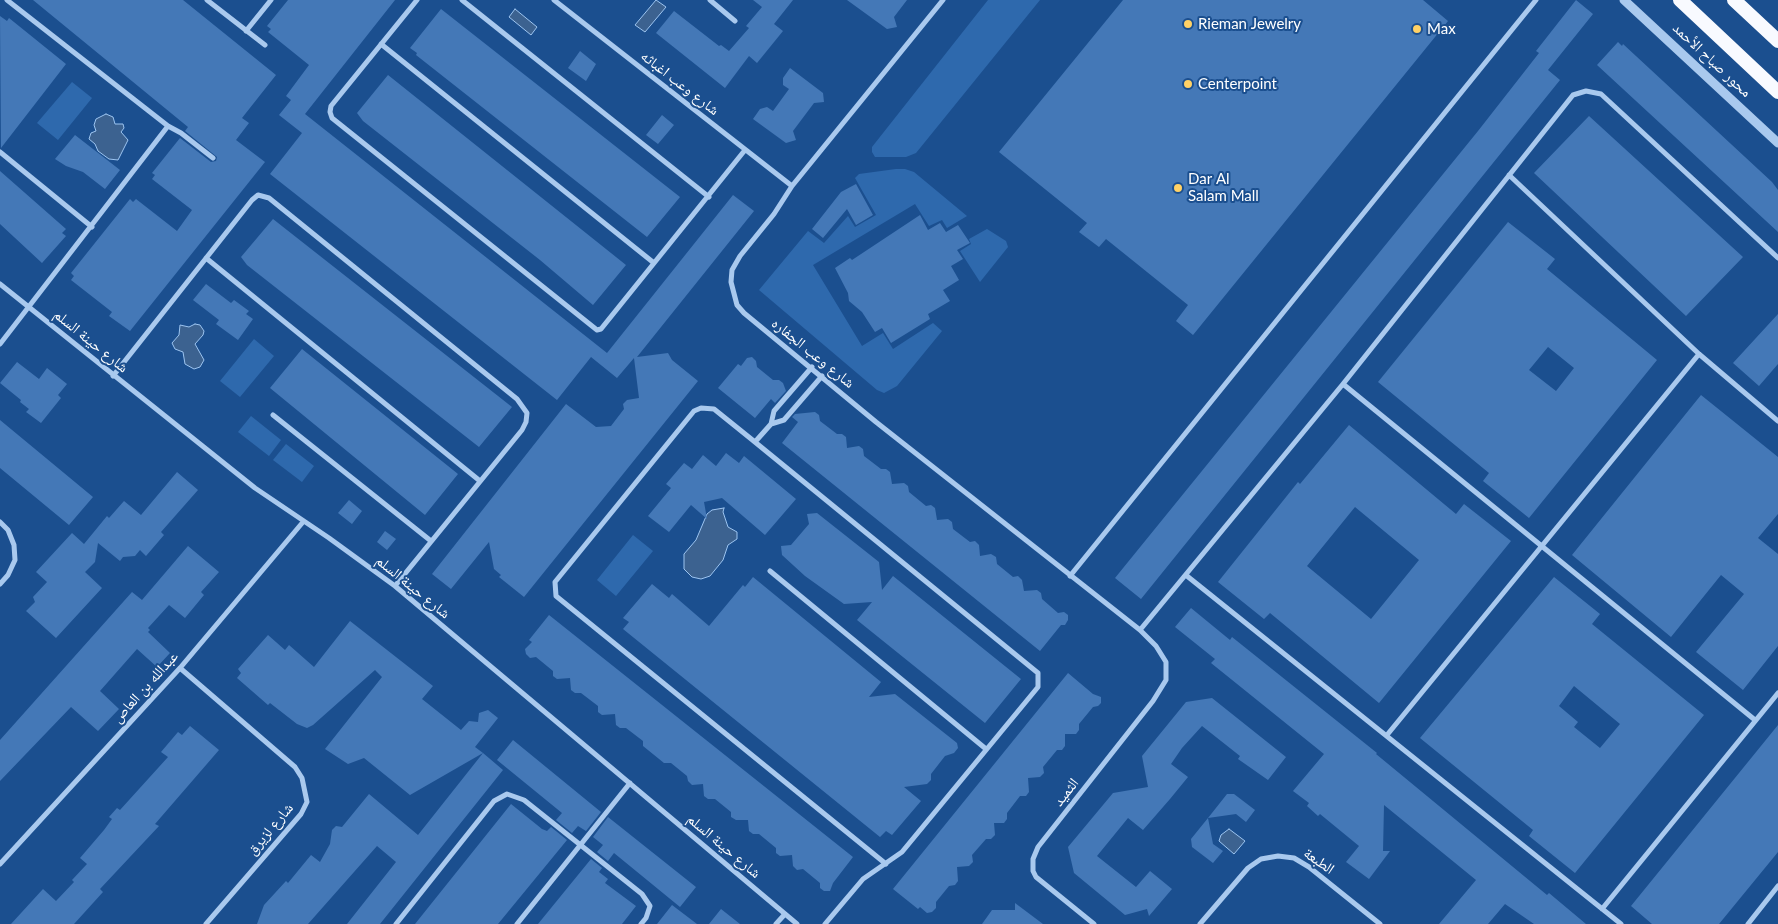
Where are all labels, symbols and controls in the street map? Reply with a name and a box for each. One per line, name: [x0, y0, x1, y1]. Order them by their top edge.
place label: Rieman Jewelry: [1198, 15, 1301, 33]
marker: Rieman Jewelry: [1182, 18, 1194, 30]
street label: محور صباح الأحمد: [1669, 19, 1755, 101]
place label: Max: [1427, 20, 1456, 38]
marker: Max: [1411, 23, 1423, 35]
street label: شارع وعب اغباثه: [637, 47, 723, 119]
place label: Centerpoint: [1198, 75, 1277, 93]
marker: Centerpoint: [1182, 78, 1194, 90]
place label: Dar Al Salam Mall: [1188, 170, 1259, 205]
marker: Dar Al Salam Mall: [1172, 182, 1184, 194]
street label: شارع حينة السلم: [50, 306, 132, 376]
street label: شارع وعب الجفاره: [768, 314, 858, 392]
street label: شارع حينة السلم: [372, 552, 454, 622]
street label: عبدالله بن العاص: [108, 648, 182, 726]
street label: الثميد: [1049, 774, 1083, 810]
street label: شارع لزيرق: [243, 799, 297, 859]
street label: شارع حينة السلم: [684, 810, 764, 882]
street label: الطبعة: [1300, 844, 1338, 878]

